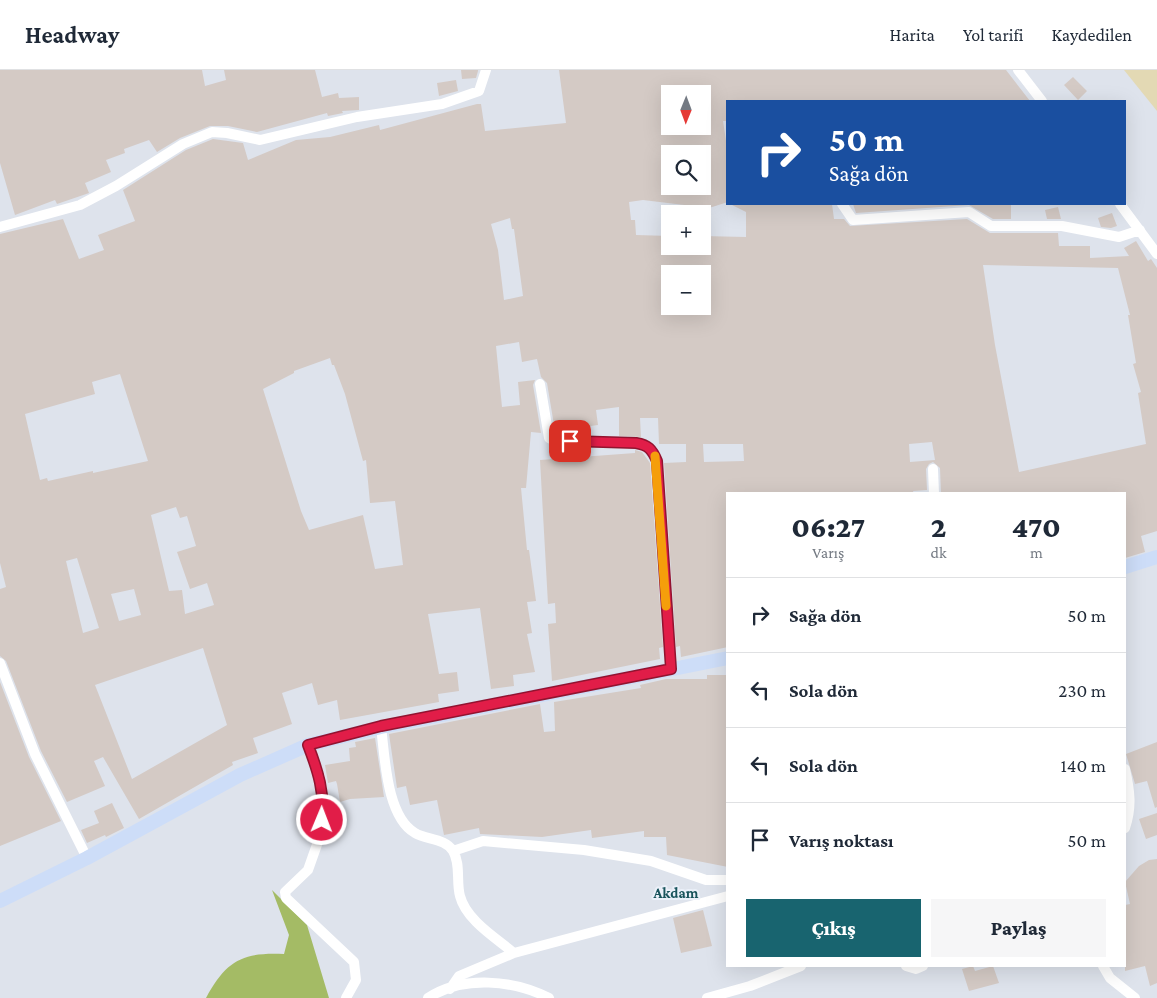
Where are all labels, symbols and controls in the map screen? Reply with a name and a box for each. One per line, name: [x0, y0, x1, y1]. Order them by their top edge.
text: Headway: [25, 21, 119, 48]
text: Harita: [889, 25, 935, 45]
text: Yol tarifi: [963, 25, 1024, 45]
text: Kaydedilen: [1052, 25, 1132, 45]
north arrow: [661, 85, 711, 135]
map controls: [661, 85, 711, 315]
icon: right: [746, 120, 811, 185]
text: 50 m: [829, 120, 904, 159]
button: search: [661, 145, 711, 195]
text: Sağa dön: [829, 161, 909, 186]
button: +: [661, 205, 711, 255]
button: −: [661, 265, 711, 315]
pin: [549, 420, 591, 462]
icon: arrive: [556, 427, 584, 455]
text: 06:27: [791, 510, 865, 543]
text: 2: [931, 510, 946, 543]
text: 470: [1012, 510, 1061, 543]
text: Varış: [812, 544, 844, 561]
text: dk: [931, 544, 947, 561]
text: m: [1030, 544, 1043, 561]
icon: right: [746, 601, 774, 629]
text: Sağa dön: [789, 605, 861, 626]
text: 50 m: [1067, 605, 1106, 626]
icon: left: [746, 676, 774, 704]
text: Sola dön: [789, 680, 858, 701]
text: 230 m: [1058, 680, 1106, 701]
icon: left: [746, 751, 774, 779]
text: Sola dön: [789, 755, 858, 776]
text: 140 m: [1060, 755, 1106, 776]
position arrow: [295, 793, 347, 845]
icon: arrive: [746, 826, 774, 854]
text: Varış noktası: [789, 830, 894, 851]
text: 50 m: [1067, 830, 1106, 851]
district label: Akdam: [652, 885, 699, 901]
button: Çıkış: [746, 899, 921, 957]
button: Paylaş: [931, 899, 1106, 957]

